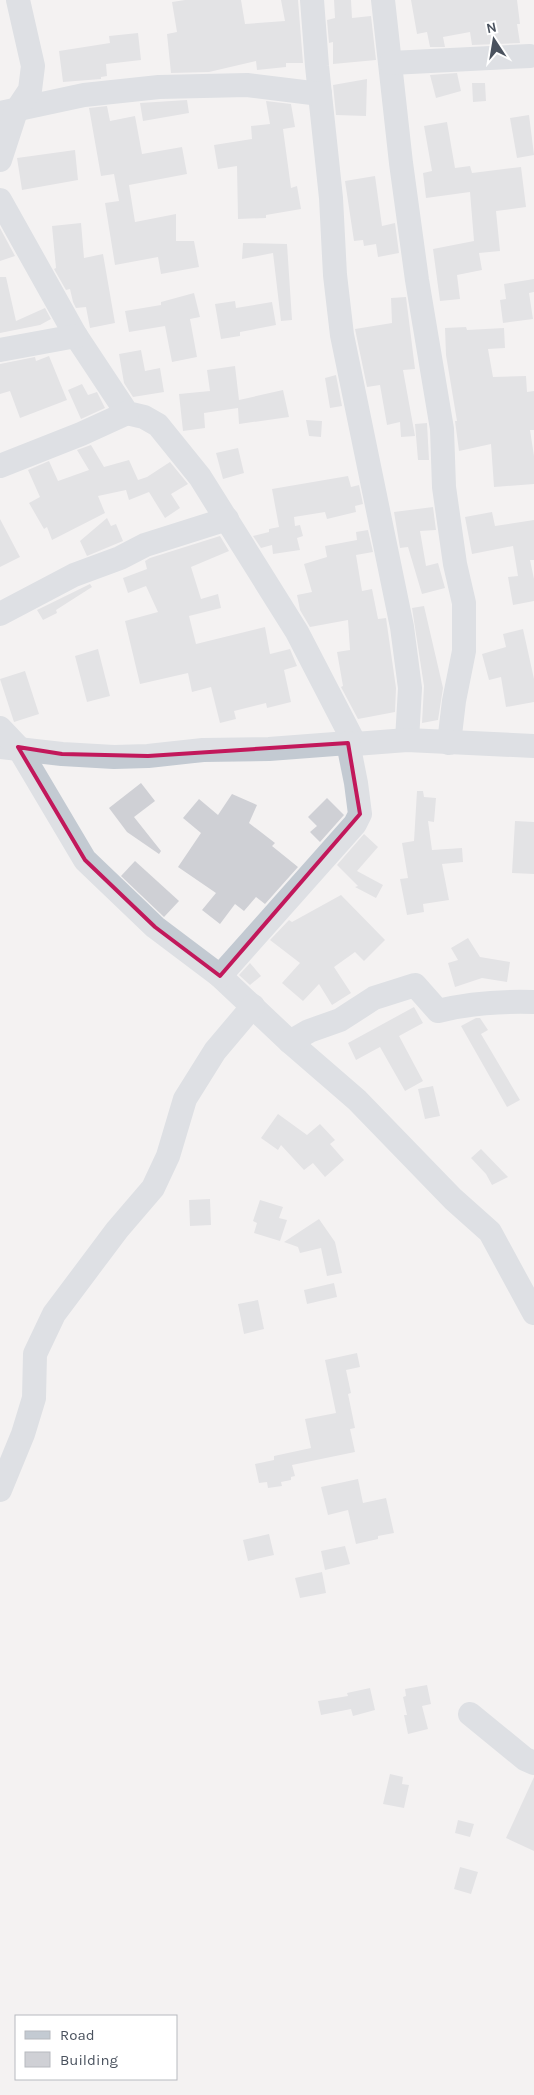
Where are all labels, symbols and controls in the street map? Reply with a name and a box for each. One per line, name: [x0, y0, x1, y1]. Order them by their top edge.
north arrow: [469, 15, 519, 65]
text: N: [485, 18, 498, 37]
legend: [15, 2015, 178, 2080]
text: Road: [60, 2026, 95, 2044]
text: Building: [60, 2051, 118, 2069]

